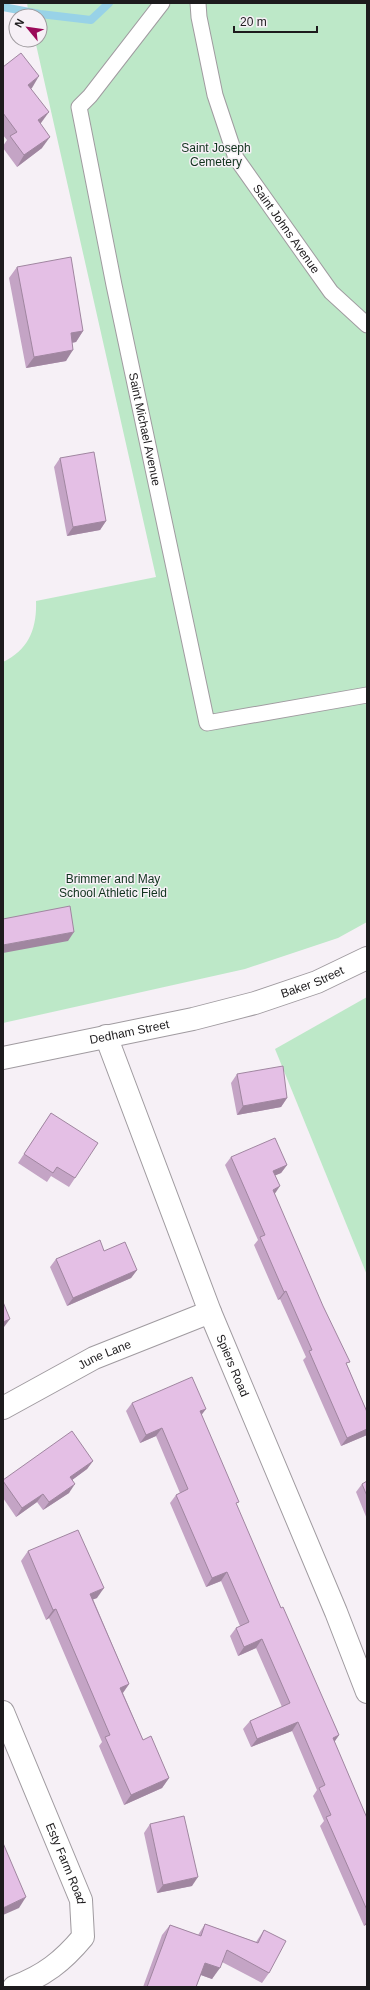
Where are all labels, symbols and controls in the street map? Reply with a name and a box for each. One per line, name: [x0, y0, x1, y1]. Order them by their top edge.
north arrow: [8, 8, 48, 48]
scale bar: [234, 8, 317, 34]
text: 20 m: [240, 15, 267, 29]
text: N: [12, 17, 26, 30]
park label: Saint Joseph Cemetery: [181, 141, 251, 169]
street label: Saint Johns Avenue: [250, 182, 323, 276]
street label: Saint Michael Avenue: [126, 371, 164, 487]
park label: Brimmer and May School Athletic Field: [59, 872, 167, 900]
street label: Baker Street: [279, 963, 347, 1001]
street label: Dedham Street: [88, 1017, 171, 1047]
street label: Spiers Road: [213, 1332, 252, 1399]
street label: June Lane: [76, 1337, 133, 1372]
street label: Esty Farm Road: [43, 1821, 88, 1904]

